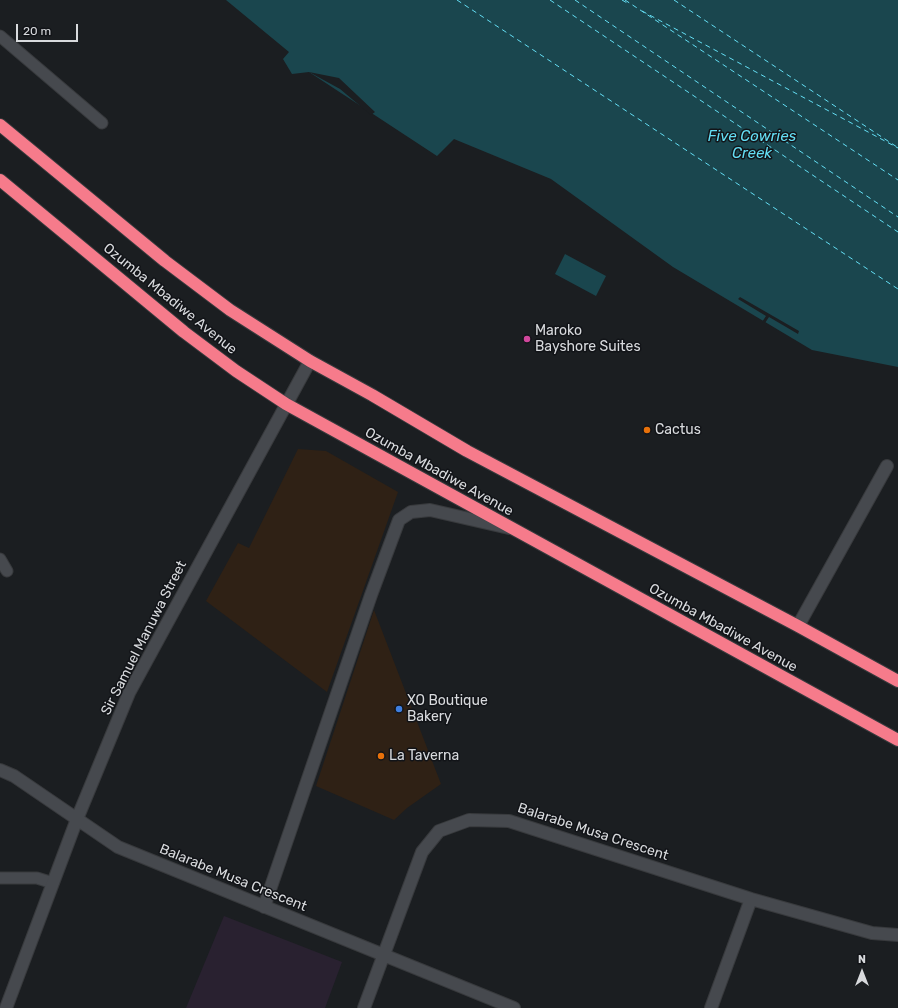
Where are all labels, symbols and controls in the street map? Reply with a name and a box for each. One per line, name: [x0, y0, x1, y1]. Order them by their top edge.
scale bar: [18, 16, 80, 42]
text: 20 m: [23, 24, 51, 38]
water label: Five Cowries Creek: [708, 128, 796, 163]
street label: Ozumba Mbadiwe Avenue: [100, 240, 240, 358]
place label: Maroko Bayshore Suites: [535, 323, 641, 356]
marker: Maroko Bayshore Suites: [522, 334, 532, 344]
place label: Cactus: [655, 422, 701, 438]
street label: Ozumba Mbadiwe Avenue: [362, 424, 516, 520]
marker: Cactus: [642, 425, 652, 435]
street label: Sir Samuel Manuwa Street: [98, 558, 190, 718]
street label: Ozumba Mbadiwe Avenue: [646, 580, 800, 676]
place label: XO Boutique Bakery: [407, 693, 488, 726]
marker: XO Boutique Bakery: [394, 704, 404, 714]
place label: La Taverna: [389, 748, 459, 764]
marker: La Taverna: [376, 751, 386, 761]
street label: Balarabe Musa Crescent: [516, 800, 670, 864]
street label: Balarabe Musa Crescent: [157, 841, 309, 915]
north arrow: [842, 952, 882, 992]
text: N: [858, 953, 866, 966]

